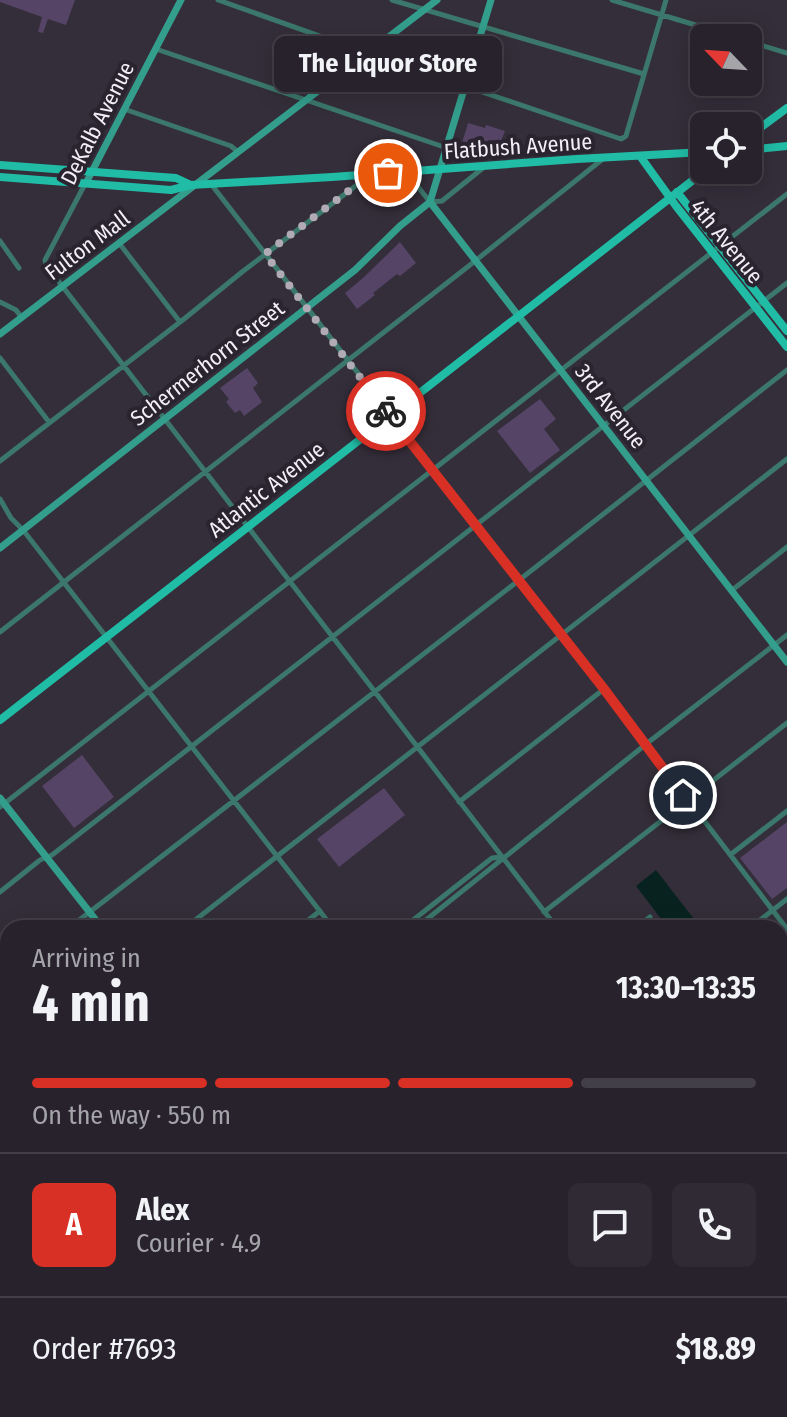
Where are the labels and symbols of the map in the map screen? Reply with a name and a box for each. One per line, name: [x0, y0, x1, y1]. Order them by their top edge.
north arrow: [690, 24, 762, 96]
callout: The Liquor Store: [274, 37, 502, 93]
street label: DeKalb Avenue: [55, 57, 140, 189]
street label: Flatbush Avenue: [443, 128, 593, 165]
pin: [354, 139, 422, 207]
street label: 4th Avenue: [684, 194, 769, 289]
street label: Fulton Mall: [40, 205, 135, 286]
street label: Schermerhorn Street: [125, 294, 290, 432]
street label: 3rd Avenue: [569, 359, 652, 454]
courier: [346, 371, 426, 451]
street label: Atlantic Avenue: [203, 436, 330, 543]
pin: [649, 761, 717, 829]

